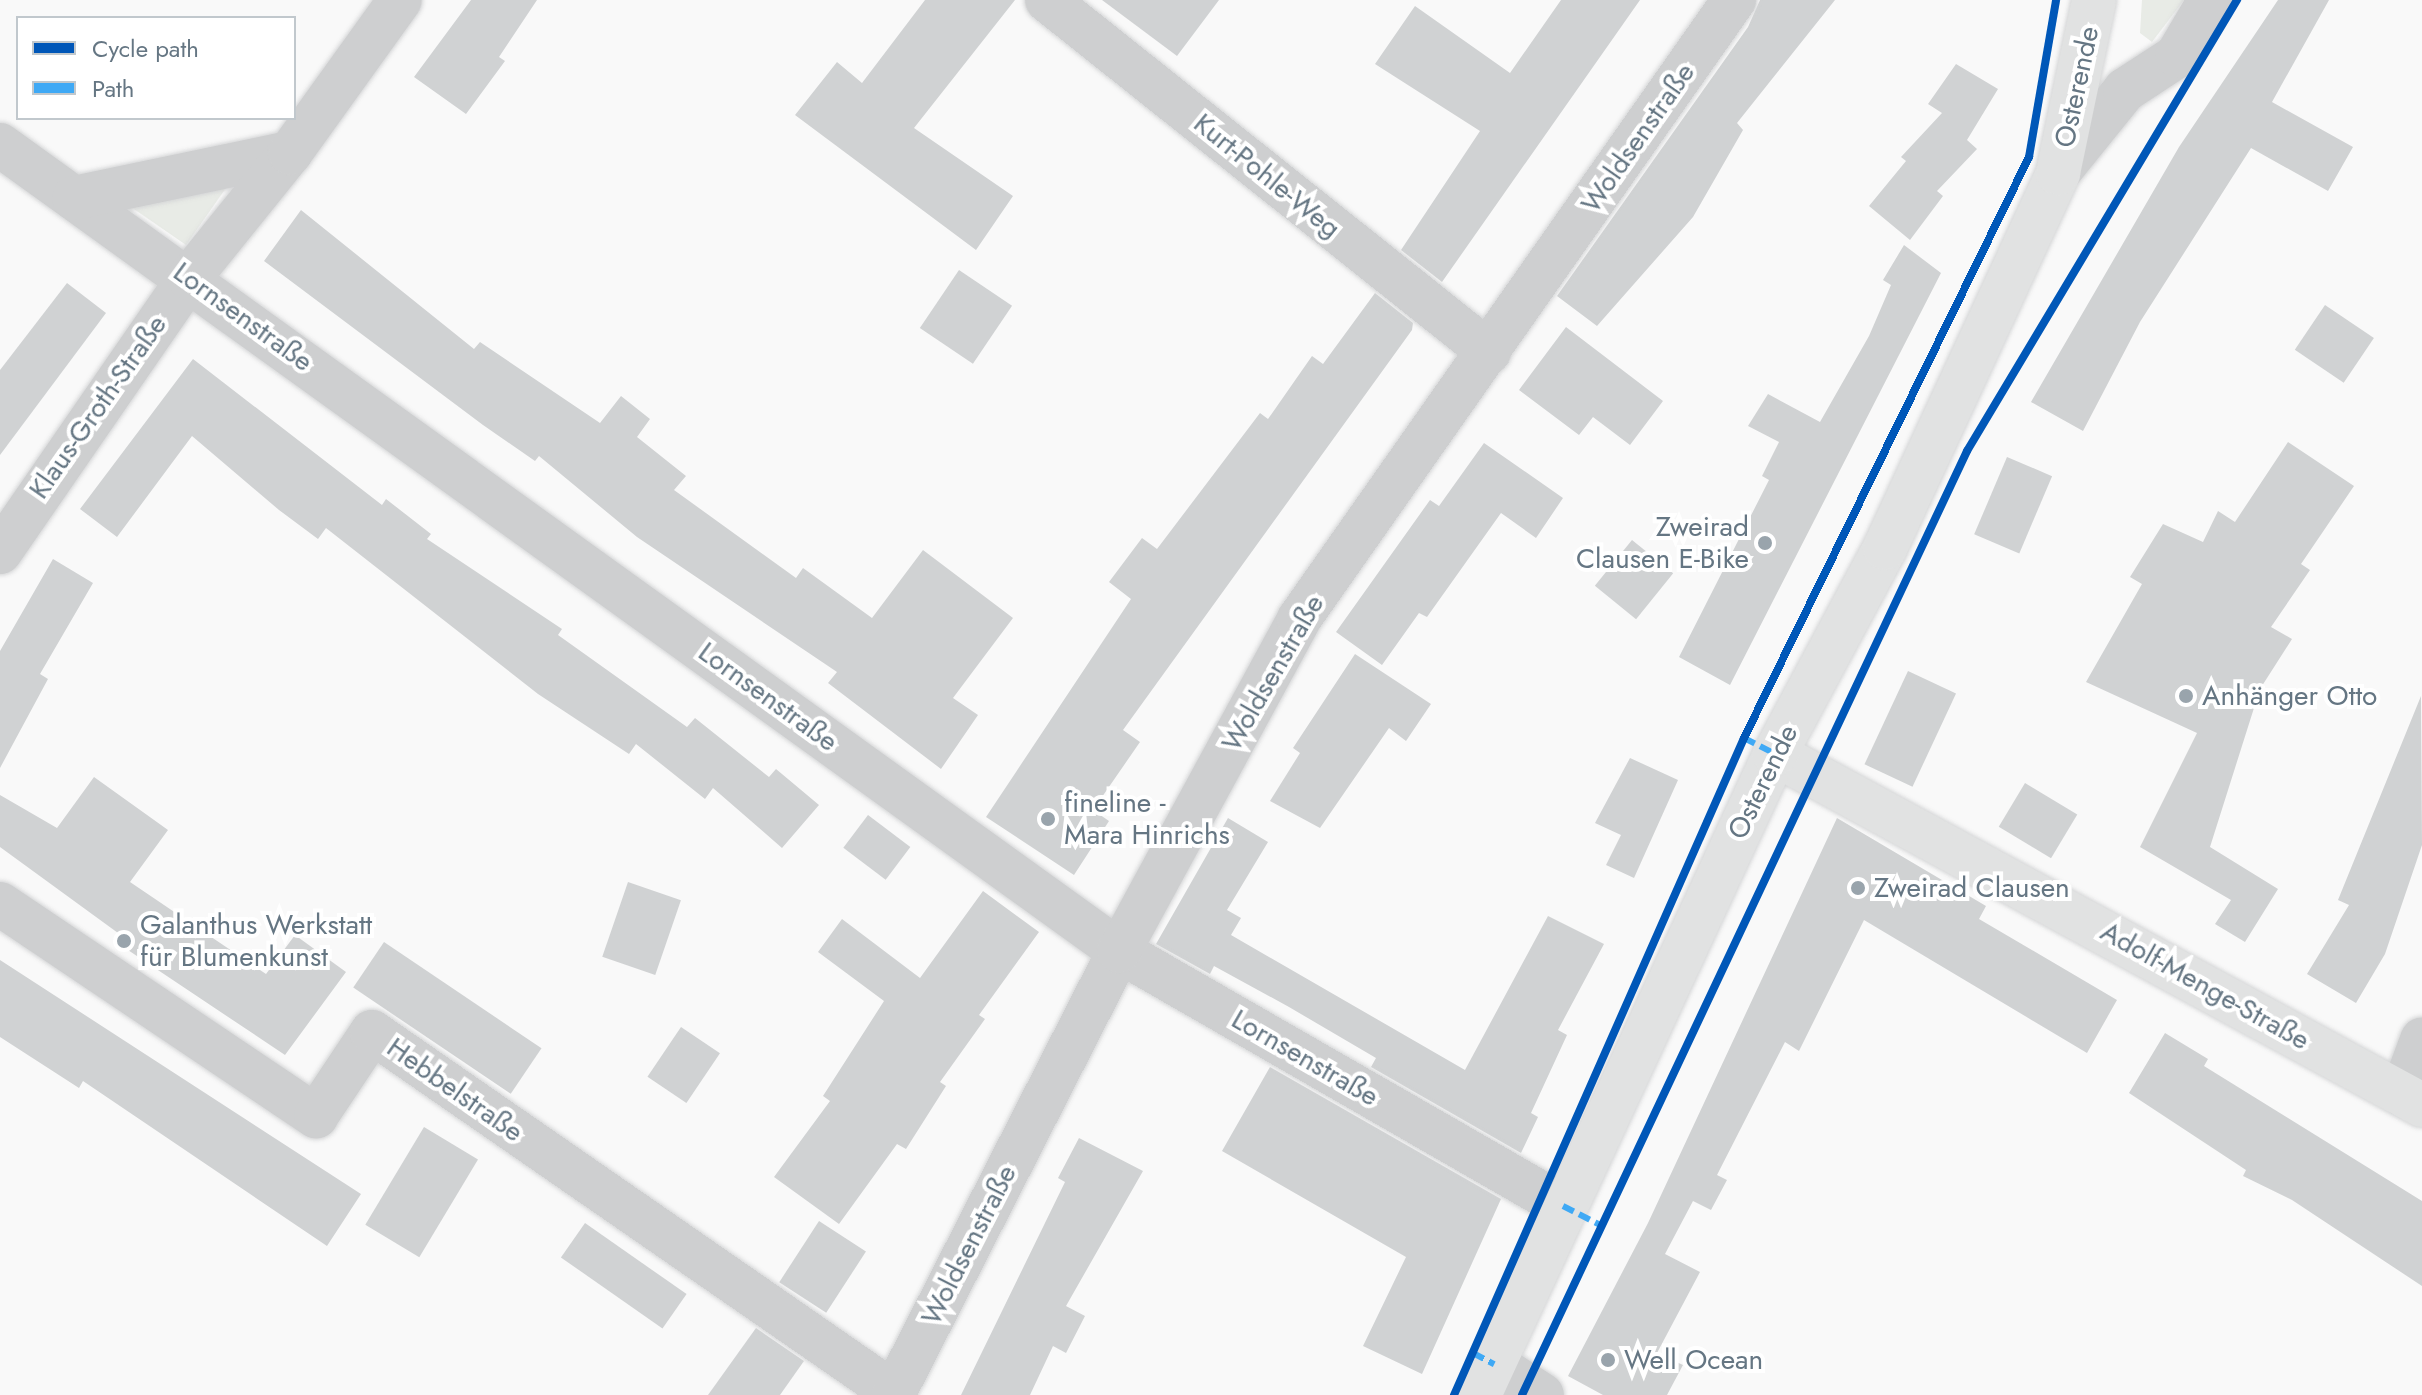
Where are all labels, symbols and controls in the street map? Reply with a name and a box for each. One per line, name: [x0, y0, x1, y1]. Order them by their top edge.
legend: [16, 16, 296, 120]
street label: Osterende: [2048, 23, 2106, 151]
text: Cycle path: [92, 31, 199, 66]
street label: Woldsenstraße: [1574, 57, 1702, 219]
text: Path: [92, 71, 134, 106]
street label: Kurt-Pohle-Weg: [1187, 107, 1347, 245]
street label: Lornsenstraße: [167, 255, 319, 379]
street label: Klaus-Groth-Straße: [22, 309, 174, 505]
place label: Zweirad Clausen E-Bike: [1576, 510, 1749, 576]
marker: Zweirad Clausen E-Bike: [1756, 534, 1774, 552]
street label: Woldsenstraße: [1215, 589, 1331, 757]
street label: Lornsenstraße: [692, 635, 844, 759]
place label: Anhänger Otto: [2202, 679, 2377, 713]
marker: Anhänger Otto: [2177, 687, 2195, 705]
street label: Osterende: [1721, 719, 1805, 845]
place label: fineline - Mara Hinrichs: [1064, 786, 1230, 852]
marker: fineline - Mara Hinrichs: [1039, 810, 1057, 828]
place label: Zweirad Clausen: [1874, 871, 2070, 905]
marker: Zweirad Clausen: [1849, 879, 1867, 897]
place label: Galanthus Werkstatt für Blumenkunst: [140, 908, 372, 974]
street label: Adolf-Menge-Straße: [2095, 915, 2315, 1057]
marker: Galanthus Werkstatt für Blumenkunst: [115, 932, 133, 950]
street label: Lornsenstraße: [1226, 1002, 1384, 1114]
street label: Hebbelstraße: [380, 1031, 530, 1149]
street label: Woldsenstraße: [914, 1159, 1024, 1331]
place label: Well Ocean: [1624, 1343, 1763, 1377]
marker: Well Ocean: [1599, 1351, 1617, 1369]

